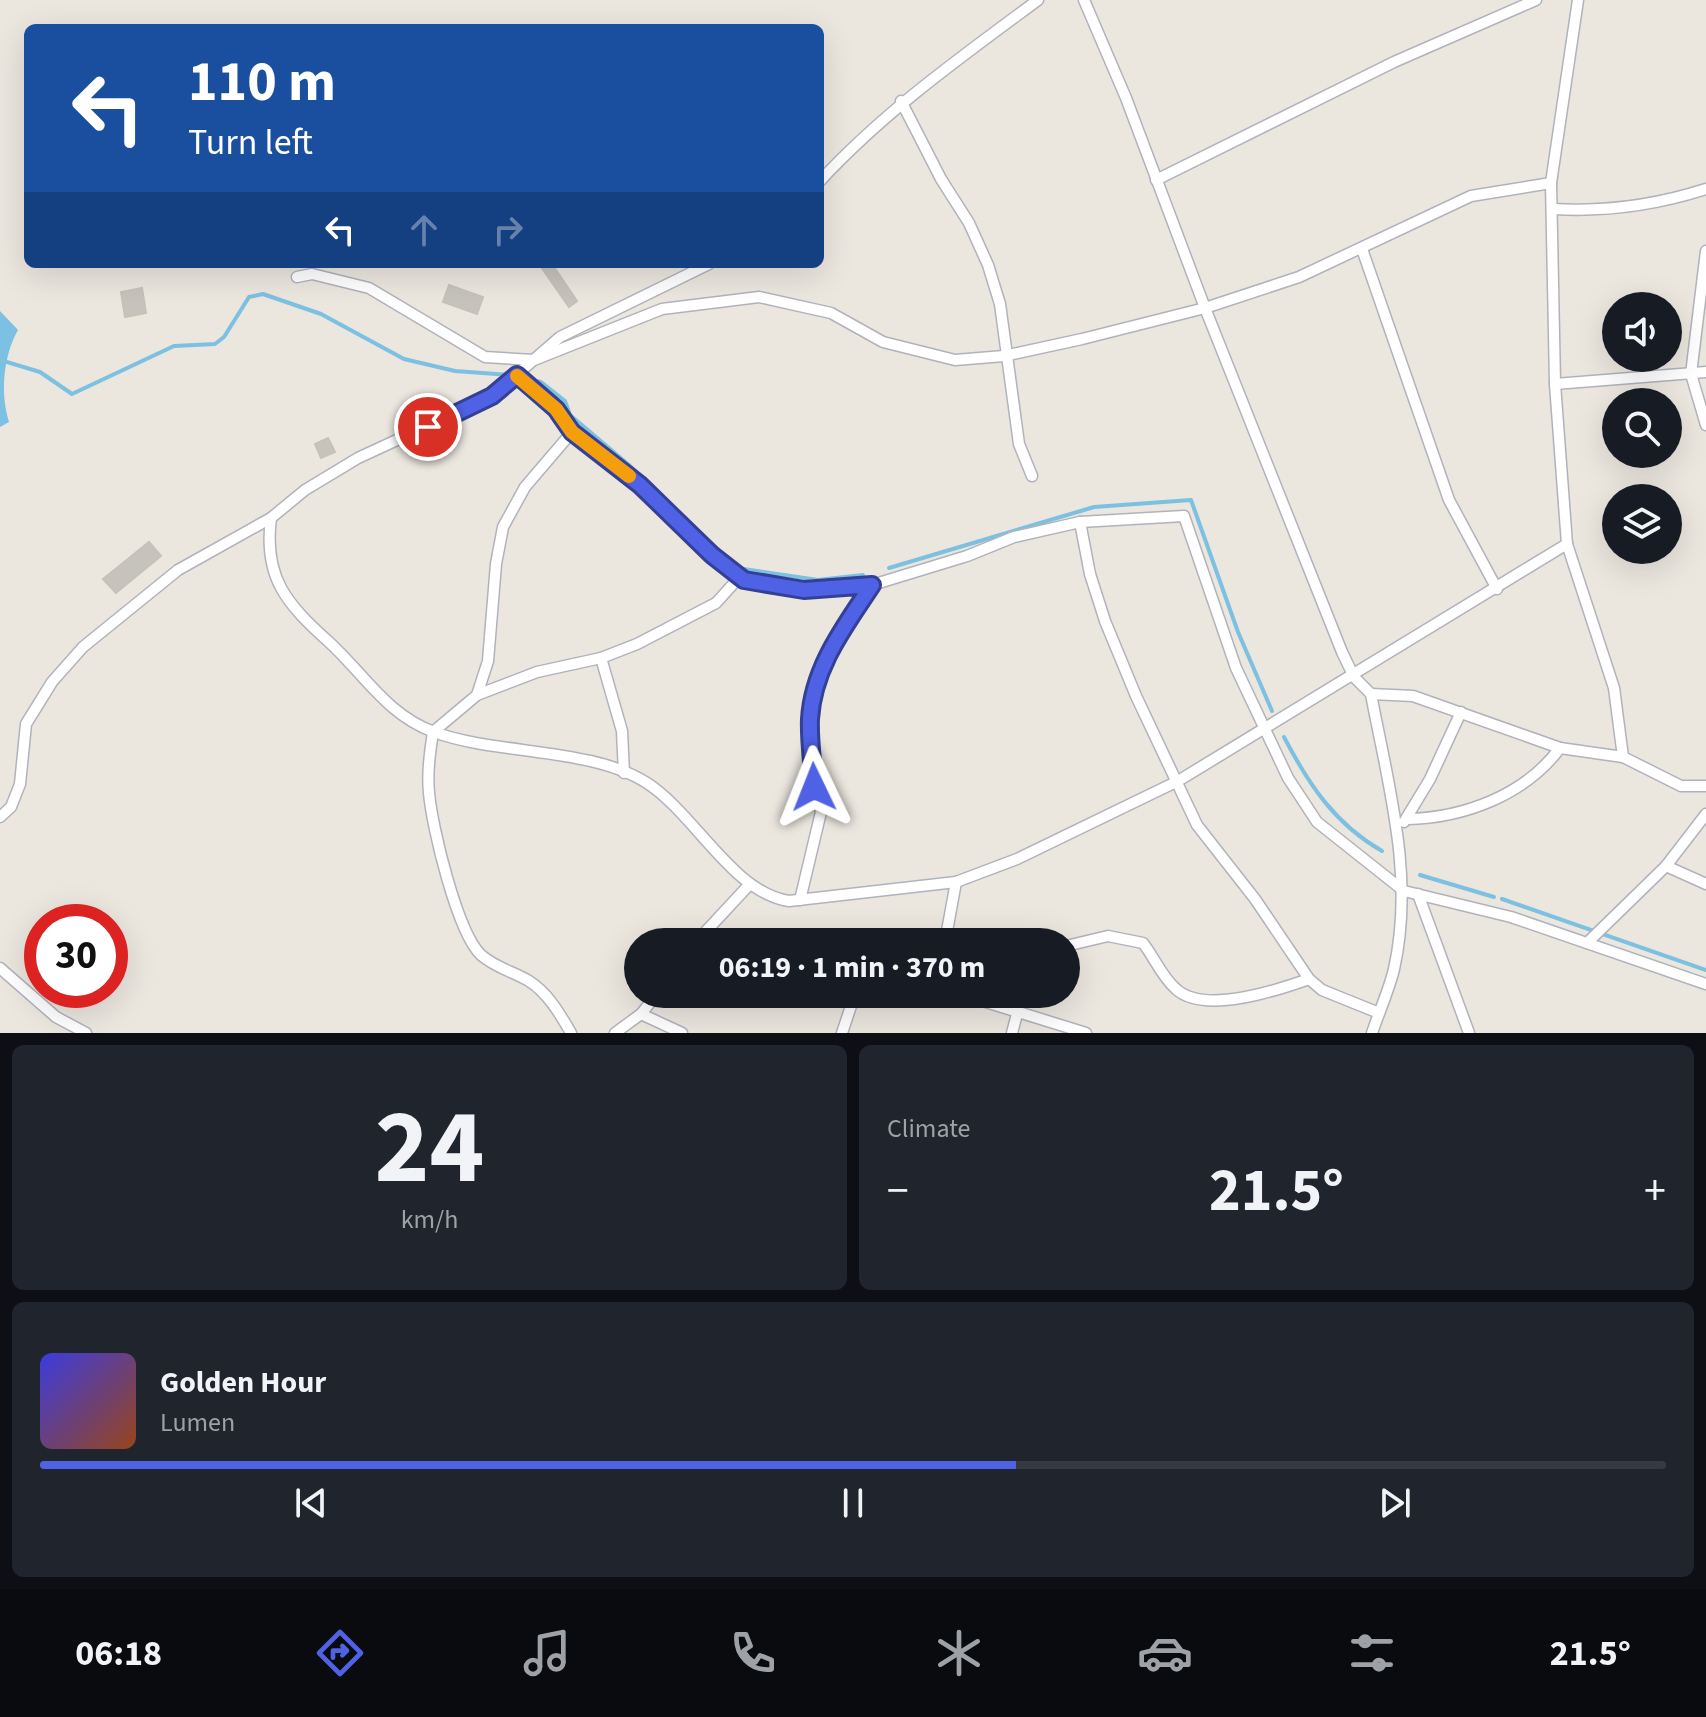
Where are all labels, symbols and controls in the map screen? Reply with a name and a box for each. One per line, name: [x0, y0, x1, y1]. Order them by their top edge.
text: 110 m: [188, 43, 336, 122]
icon: left: [56, 56, 160, 160]
text: Turn left: [188, 117, 313, 168]
icon: left: [318, 208, 362, 252]
icon: ahead: [402, 208, 446, 252]
icon: right: [486, 208, 530, 252]
map controls: [1602, 292, 1682, 564]
button: sound: [1602, 292, 1682, 372]
button: search: [1602, 388, 1682, 468]
pin: [394, 393, 462, 461]
icon: arrive: [406, 405, 450, 449]
button: layers: [1602, 484, 1682, 564]
position arrow: [772, 745, 856, 829]
speed limit sign: 30: [24, 904, 128, 1008]
text: 06:19 · 1 min · 370 m: [719, 946, 985, 989]
text: 24: [375, 1075, 484, 1223]
text: Climate: [887, 1110, 971, 1147]
text: 21.5°: [1209, 1149, 1344, 1234]
text: −: [887, 1160, 909, 1223]
text: +: [1644, 1160, 1666, 1223]
text: km/h: [401, 1201, 458, 1238]
text: Golden Hour: [160, 1361, 326, 1404]
text: Lumen: [160, 1404, 235, 1441]
icon: previous: [289, 1481, 333, 1525]
icon: pause: [831, 1481, 875, 1525]
icon: next: [1373, 1481, 1417, 1525]
icon: directions: [312, 1625, 368, 1681]
icon: music: [519, 1625, 575, 1681]
icon: phone: [725, 1625, 781, 1681]
icon: climate: [931, 1625, 987, 1681]
icon: car: [1137, 1625, 1193, 1681]
icon: filters: [1344, 1625, 1400, 1681]
text: 06:18: [75, 1628, 162, 1679]
text: 21.5°: [1550, 1628, 1631, 1679]

